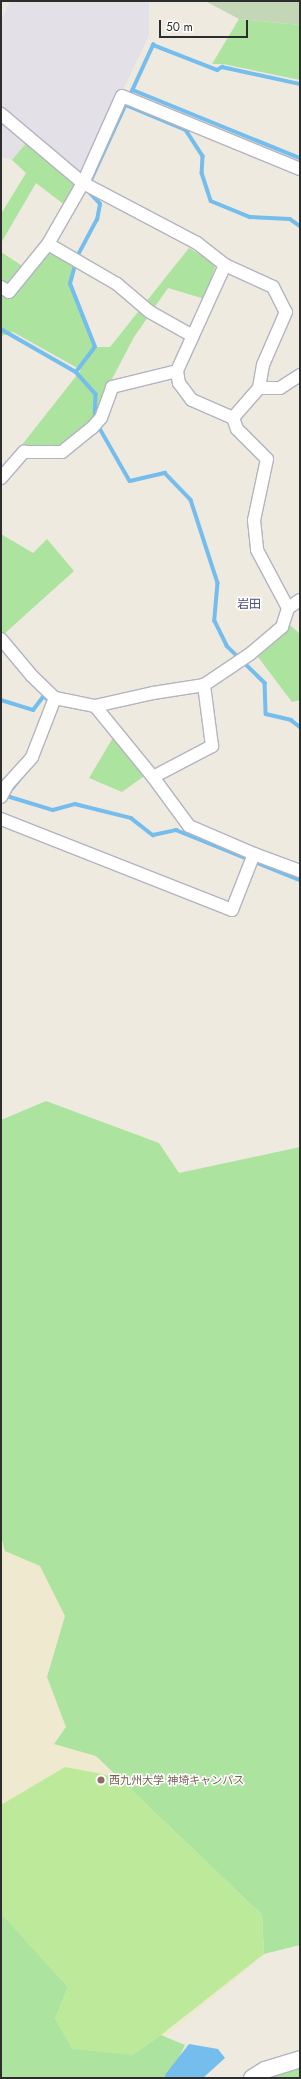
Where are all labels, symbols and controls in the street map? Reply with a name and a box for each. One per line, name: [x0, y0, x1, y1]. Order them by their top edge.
scale bar: [161, 12, 250, 38]
text: 50 m: [166, 18, 193, 36]
district label: 岩田: [237, 598, 261, 612]
place label: 西九州大学 神埼キャンパス: [109, 1773, 244, 1787]
marker: 西九州大学 神埼キャンパス: [96, 1775, 106, 1785]

